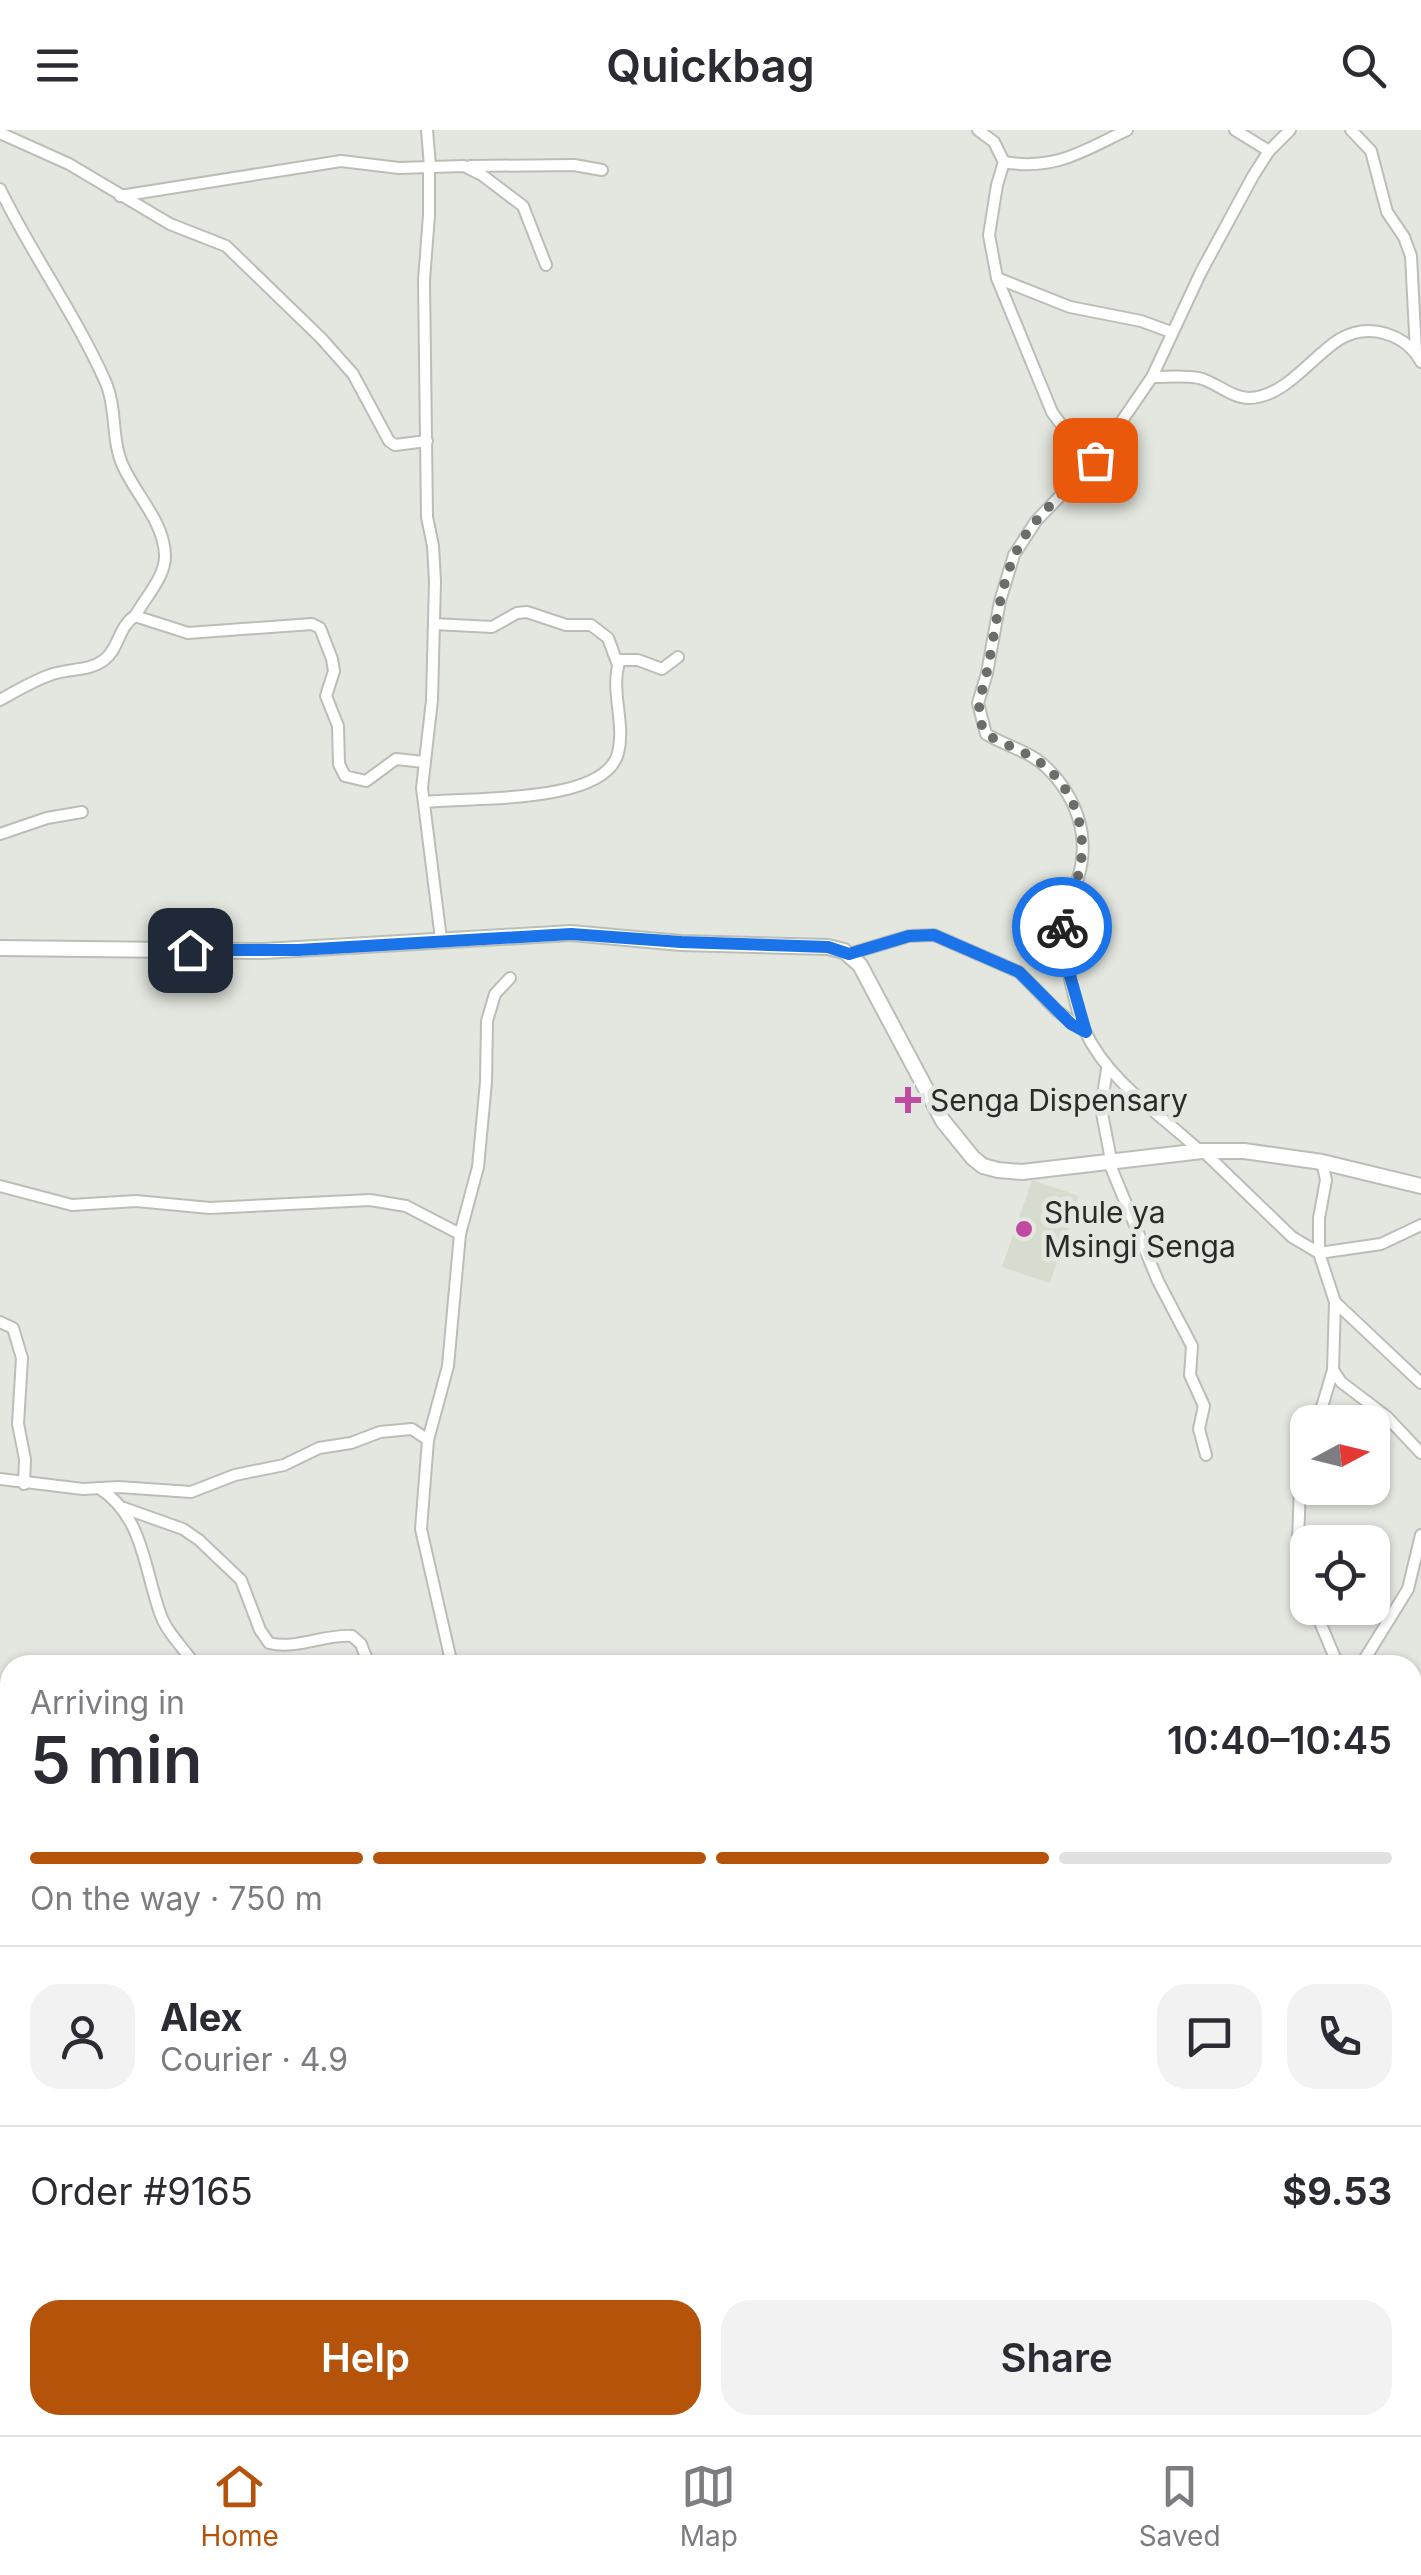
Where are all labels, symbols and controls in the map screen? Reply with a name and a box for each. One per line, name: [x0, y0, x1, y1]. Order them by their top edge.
icon: menu: [30, 38, 85, 93]
text: Quickbag: [606, 38, 815, 93]
icon: search: [1336, 38, 1391, 93]
pin: [1053, 418, 1138, 503]
icon: bag: [1068, 433, 1123, 488]
courier: [1012, 877, 1112, 977]
icon: bike: [1035, 900, 1090, 955]
pin: [148, 908, 233, 993]
icon: home: [163, 923, 218, 978]
place label: Senga Dispensary: [930, 1082, 1188, 1118]
marker: Senga Dispensary: [895, 1087, 921, 1113]
place label: Shule ya Msingi Senga: [1044, 1194, 1236, 1264]
marker: Shule ya Msingi Senga: [1013, 1218, 1035, 1240]
north arrow: [1290, 1405, 1390, 1505]
map controls: [1290, 1405, 1390, 1625]
button: locate: [1290, 1525, 1390, 1625]
text: Arriving in: [30, 1683, 185, 1722]
text: 10:40–10:45: [1167, 1717, 1392, 1763]
text: 5 min: [30, 1720, 203, 1799]
text: On the way · 750 m: [30, 1879, 323, 1918]
button: person: [30, 1984, 135, 2089]
button: chat: [1157, 1984, 1262, 2089]
button: phone: [1287, 1984, 1392, 2089]
text: Alex: [160, 1994, 243, 2040]
text: Courier · 4.9: [160, 2040, 348, 2079]
text: Order #9165: [30, 2168, 253, 2214]
text: $9.53: [1282, 2168, 1392, 2214]
button: Help: [30, 2300, 701, 2415]
button: Share: [721, 2300, 1392, 2415]
tab: Home: [200, 2459, 279, 2553]
tab: Map: [680, 2459, 738, 2553]
tab: Saved: [1139, 2459, 1221, 2553]

